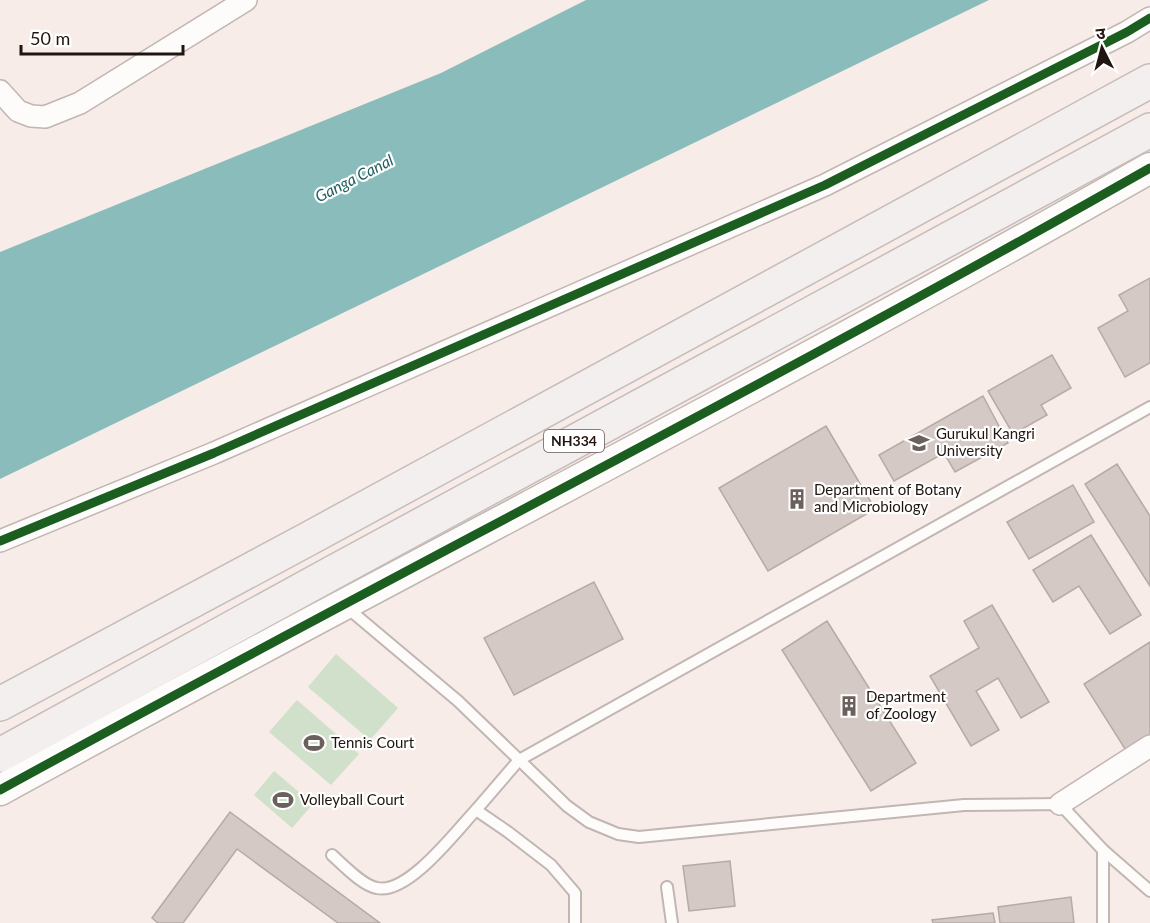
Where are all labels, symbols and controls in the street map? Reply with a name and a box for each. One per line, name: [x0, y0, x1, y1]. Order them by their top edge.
scale bar: [21, 18, 183, 56]
north arrow: [1072, 18, 1132, 78]
text: उ: [1095, 23, 1107, 43]
text: 50 m: [30, 27, 70, 49]
water label: Ganga Canal: [312, 150, 396, 205]
place label: Gurukul Kangri University: [936, 424, 1035, 459]
road number: NH334: [544, 430, 604, 452]
school or university icon: Gurukul Kangri University: [907, 431, 931, 455]
place label: Department of Botany and Microbiology: [814, 480, 962, 515]
building icon: Department of Botany and Microbiology: [785, 487, 809, 511]
place label: Department of Zoology: [866, 687, 946, 722]
building icon: Department of Zoology: [837, 694, 861, 718]
sports icon: Tennis Court: [302, 731, 326, 755]
place label: Tennis Court: [331, 733, 415, 751]
sports icon: Volleyball Court: [271, 788, 295, 812]
place label: Volleyball Court: [300, 790, 405, 808]

